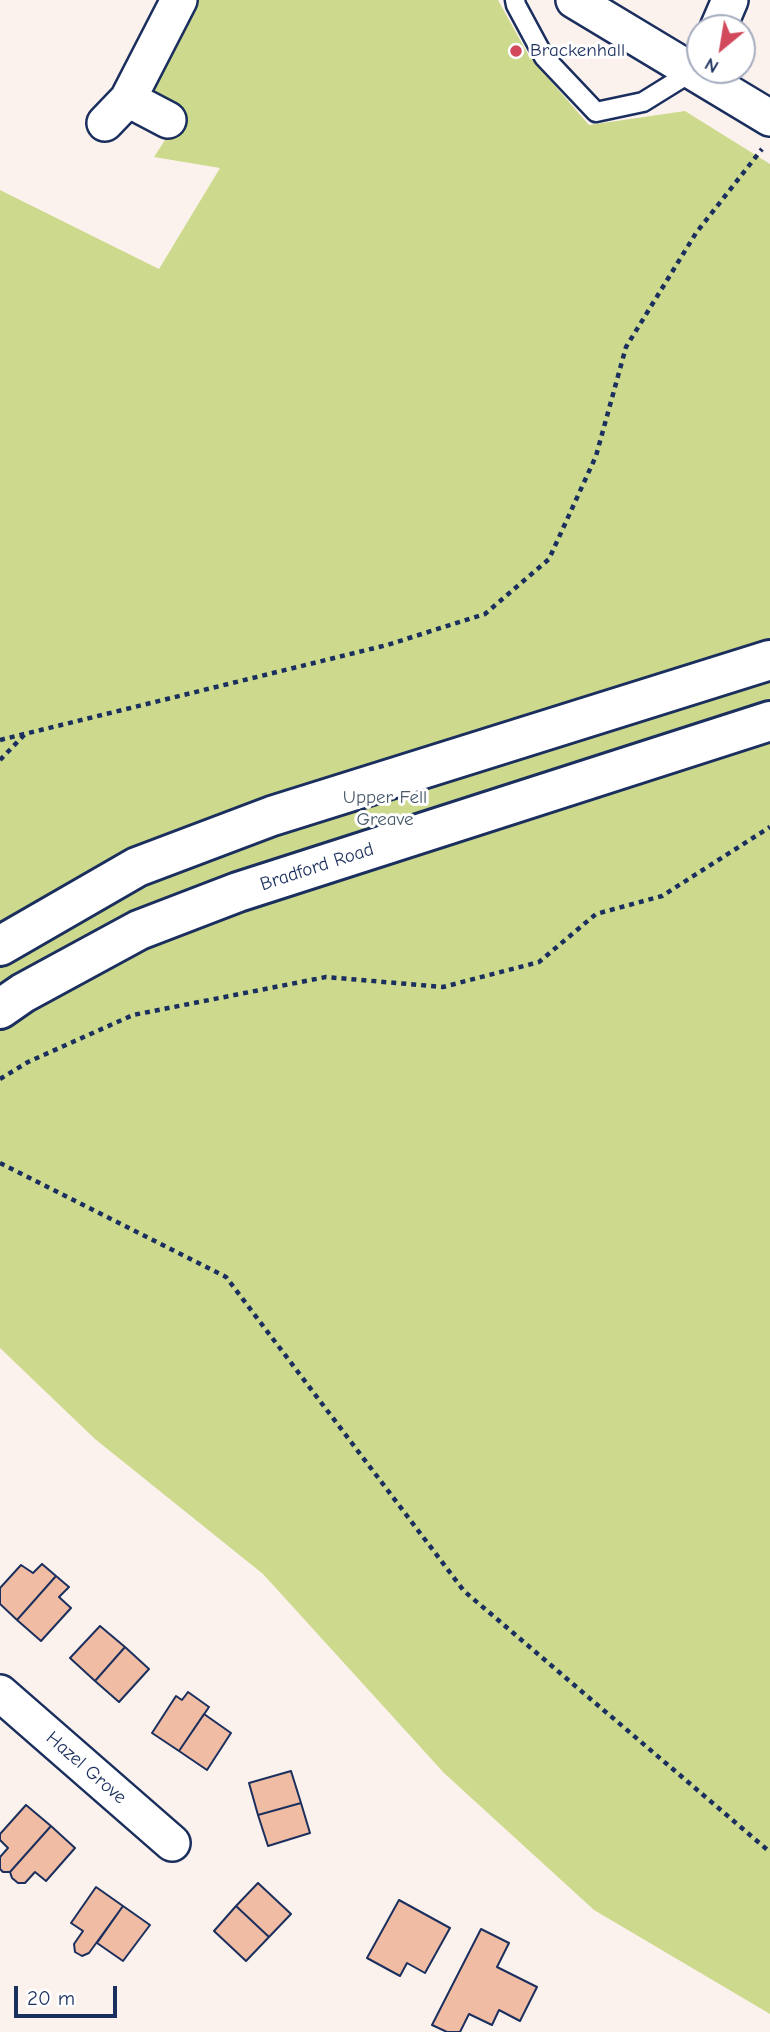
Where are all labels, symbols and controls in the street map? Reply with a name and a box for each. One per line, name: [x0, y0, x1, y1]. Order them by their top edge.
north arrow: [686, 14, 756, 84]
place label: Brackenhall: [530, 40, 625, 62]
marker: Brackenhall: [508, 43, 524, 59]
text: N: [701, 53, 722, 78]
park label: Upper Fell Greave: [343, 787, 427, 831]
street label: Bradford Road: [257, 838, 377, 896]
street label: Hazel Grove: [41, 1727, 131, 1809]
scale bar: [18, 1972, 121, 2016]
text: 20 m: [27, 1986, 75, 2010]

